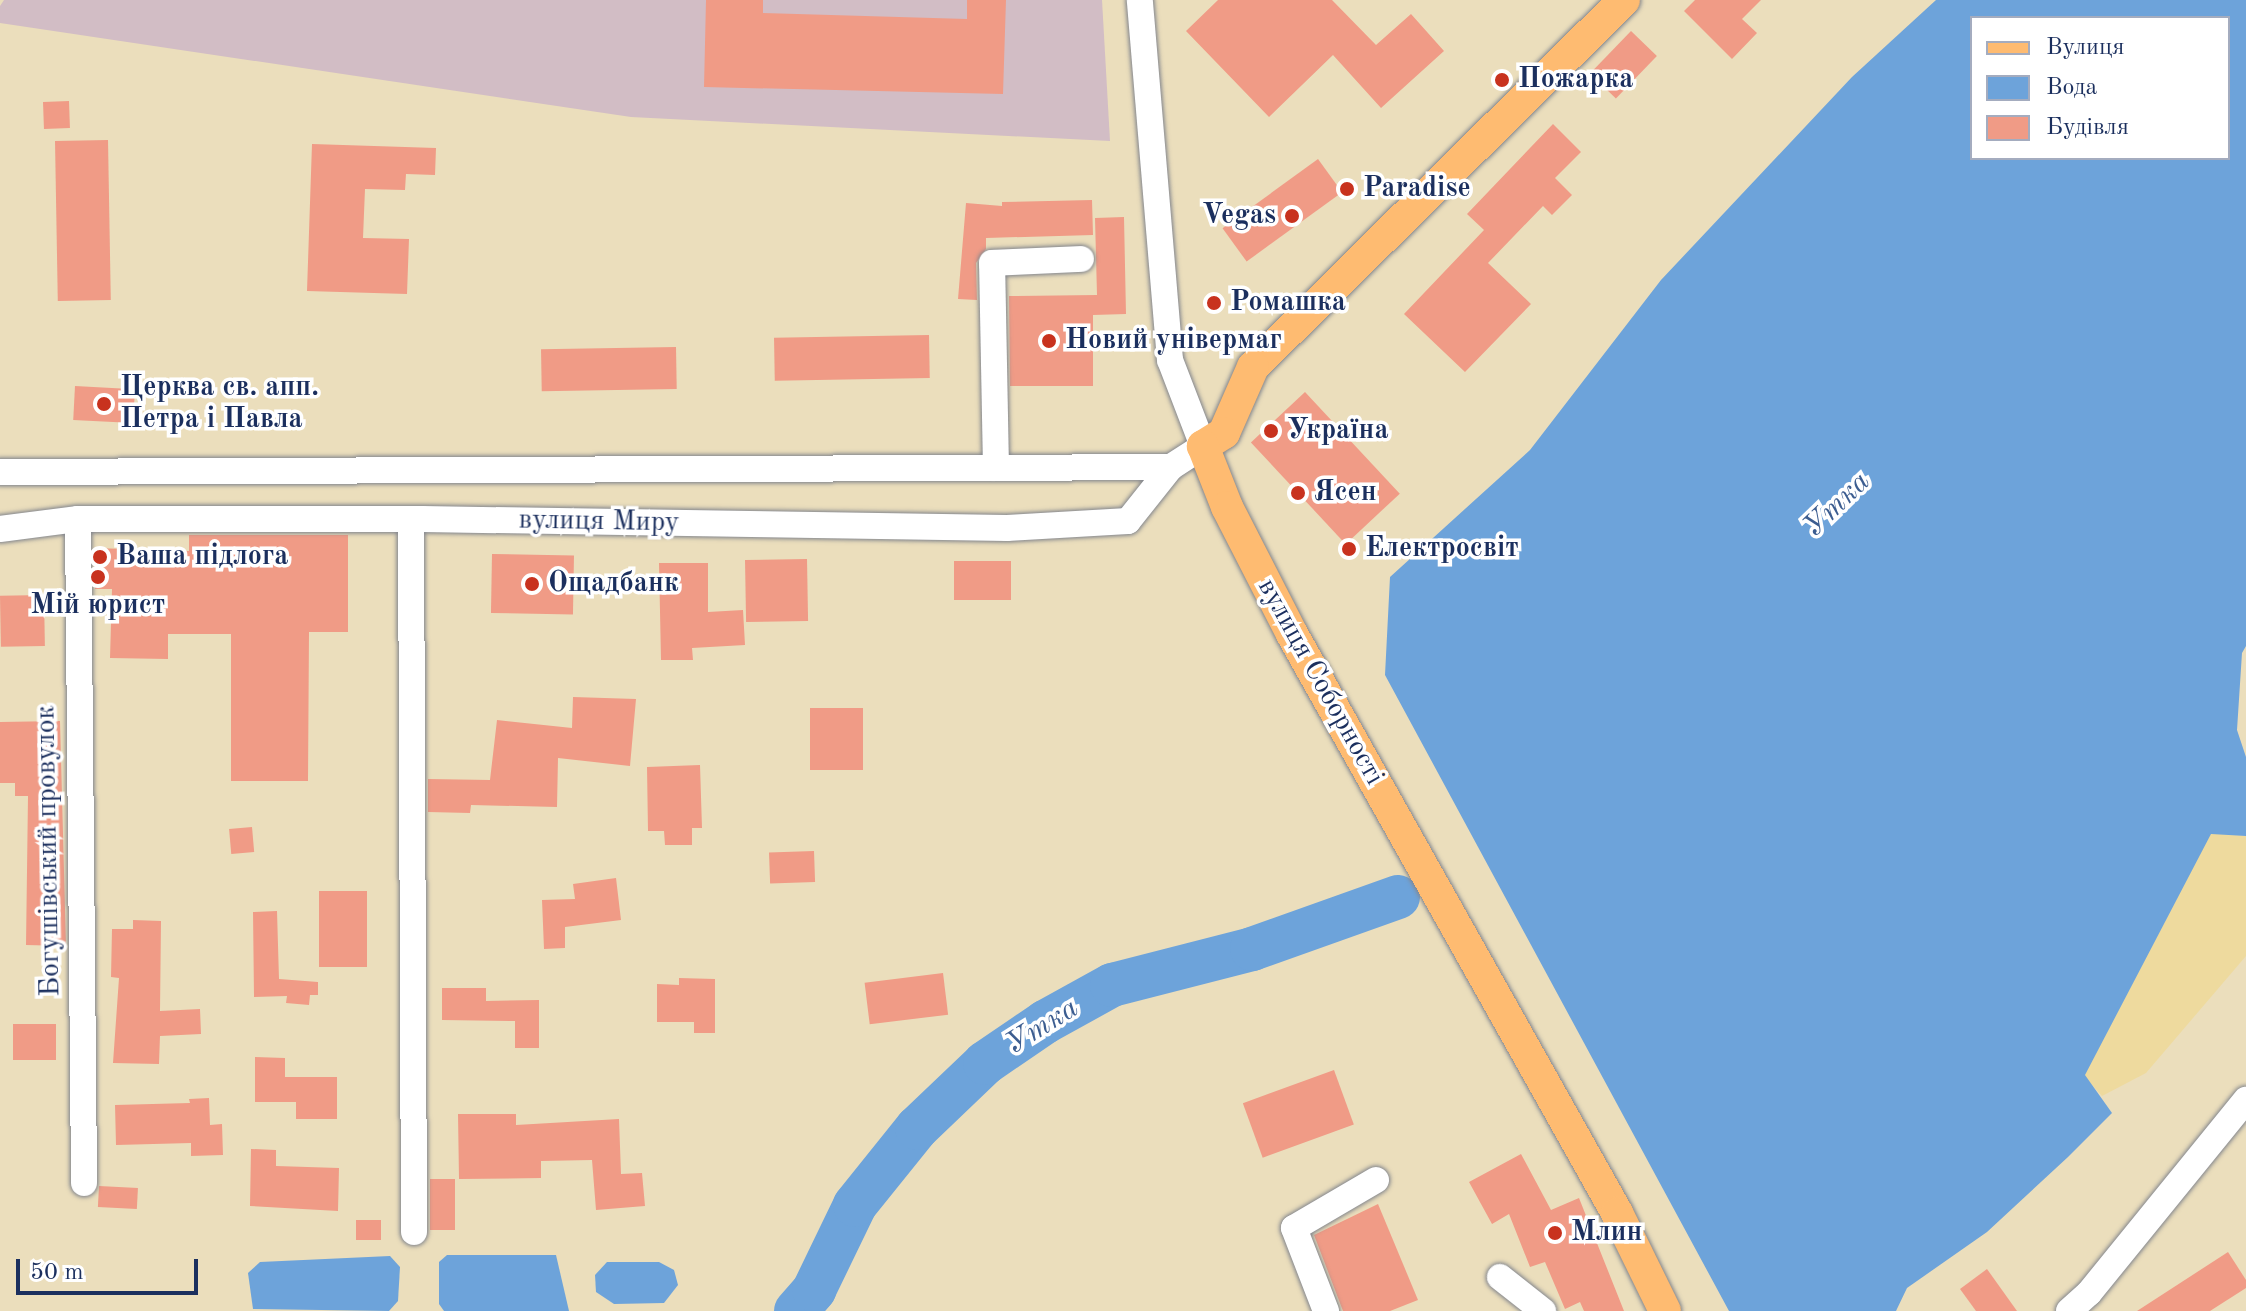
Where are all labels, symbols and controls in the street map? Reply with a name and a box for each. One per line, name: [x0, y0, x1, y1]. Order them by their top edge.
legend: [1970, 16, 2230, 160]
text: Вулиця: [2046, 36, 2125, 60]
place label: Пожарка: [1518, 63, 1633, 97]
marker: Пожарка: [1493, 71, 1511, 89]
text: Вода: [2046, 76, 2097, 100]
text: Будівля: [2046, 116, 2129, 140]
place label: Paradise: [1363, 172, 1471, 206]
marker: Paradise: [1338, 180, 1356, 198]
place label: Vegas: [1202, 199, 1276, 233]
marker: Vegas: [1283, 207, 1301, 225]
place label: Ромашка: [1230, 286, 1346, 320]
marker: Ромашка: [1205, 294, 1223, 312]
place label: Новий універмаг: [1065, 324, 1282, 358]
marker: Новий універмаг: [1040, 332, 1058, 350]
place label: Церква св. апп. Петра і Павла: [120, 371, 319, 437]
marker: Церква св. апп. Петра і Павла: [95, 395, 113, 413]
place label: Україна: [1287, 414, 1389, 448]
marker: Україна: [1262, 422, 1280, 440]
water label: Утка: [1796, 464, 1878, 546]
place label: Ясен: [1314, 476, 1377, 510]
marker: Ясен: [1289, 484, 1307, 502]
street label: вулиця Миру: [518, 504, 680, 540]
place label: Електросвіт: [1365, 532, 1519, 566]
place label: Ваша підлога: [116, 540, 289, 574]
marker: Електросвіт: [1340, 540, 1358, 558]
marker: Ваша підлога: [91, 548, 109, 566]
place label: Ощадбанк: [548, 567, 679, 601]
marker: Мій юрист: [89, 568, 107, 586]
street label: вулиця Соборності: [1249, 573, 1391, 791]
marker: Ощадбанк: [523, 575, 541, 593]
place label: Мій юрист: [31, 589, 165, 623]
street label: Богушівський провулок: [30, 705, 68, 997]
water label: Утка: [998, 991, 1086, 1063]
place label: Млин: [1571, 1216, 1642, 1250]
marker: Млин: [1546, 1224, 1564, 1242]
scale bar: [20, 1243, 202, 1293]
text: 50 m: [30, 1261, 84, 1285]

